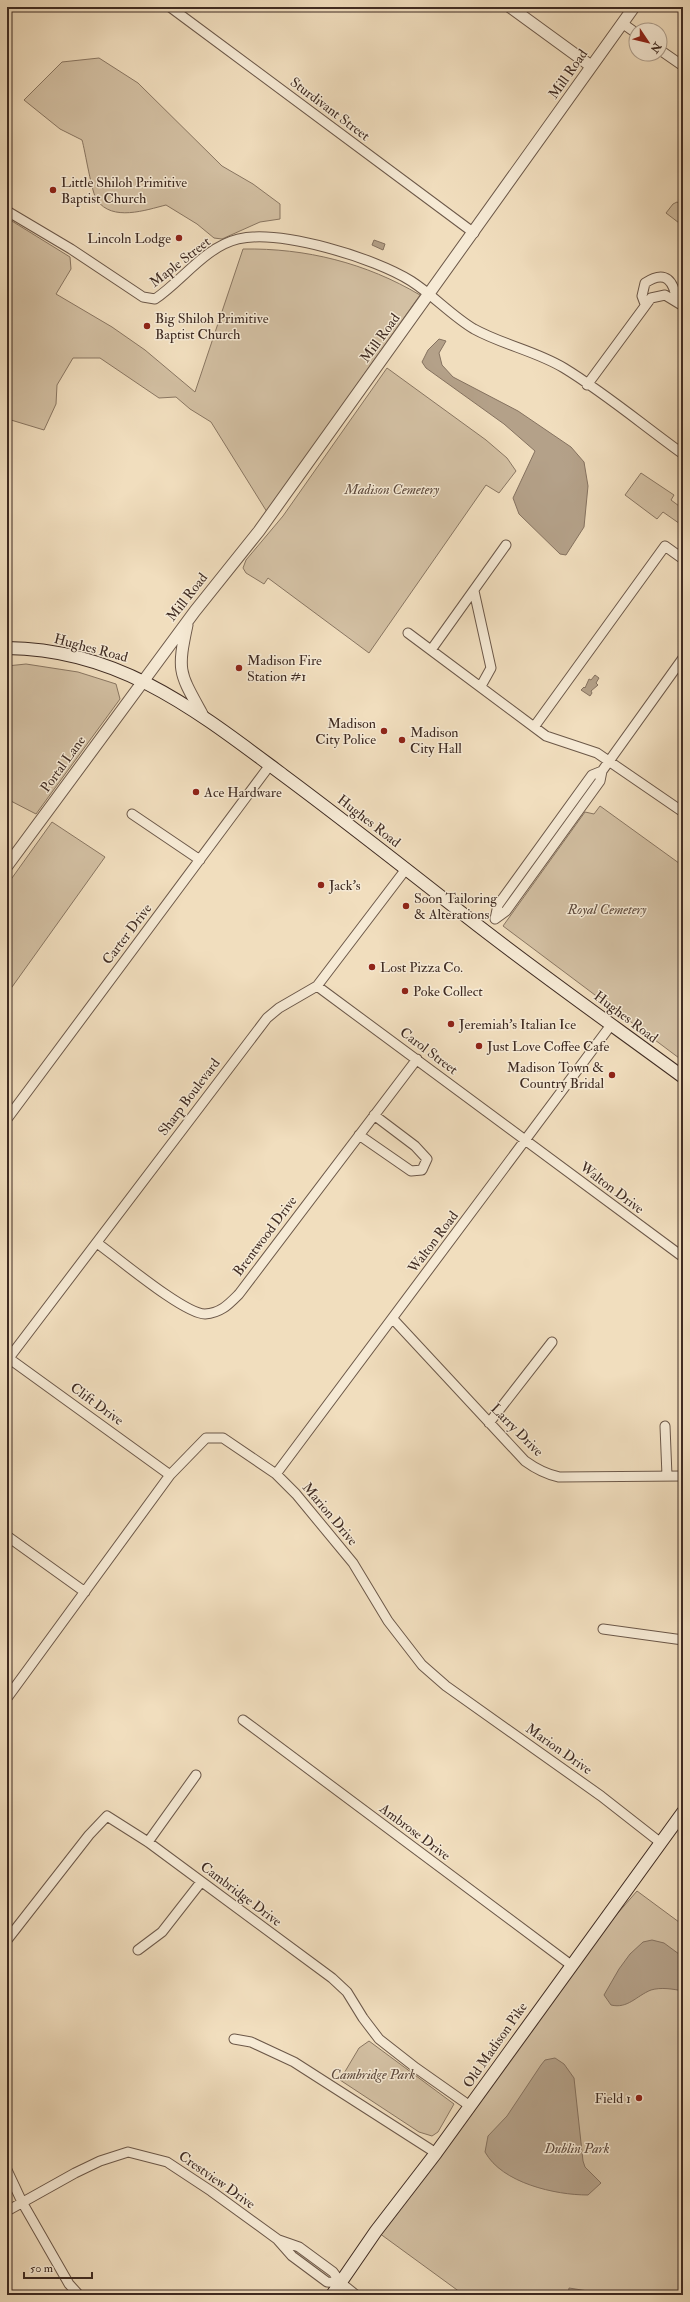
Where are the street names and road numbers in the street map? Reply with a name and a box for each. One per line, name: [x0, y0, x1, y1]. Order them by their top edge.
street label: Mill Road: [545, 46, 591, 102]
street label: Sturdivant Street: [287, 74, 374, 145]
street label: Maple Street: [146, 233, 215, 292]
street label: Mill Road: [356, 310, 404, 366]
street label: Mill Road: [163, 569, 211, 625]
street label: Hughes Road: [52, 630, 130, 666]
street label: Portal Lane: [37, 732, 89, 796]
street label: Hughes Road: [334, 791, 404, 851]
street label: Carter Drive: [99, 900, 155, 968]
street label: Hughes Road: [591, 987, 661, 1047]
street label: Carol Street: [397, 1024, 462, 1079]
street label: Sharp Boulevard: [154, 1055, 224, 1140]
street label: Walton Drive: [576, 1158, 647, 1218]
street label: Brentwood Drive: [229, 1193, 301, 1279]
street label: Walton Road: [404, 1208, 462, 1277]
street label: Clift Drive: [67, 1379, 127, 1429]
street label: Larry Drive: [486, 1400, 547, 1461]
street label: Marion Drive: [299, 1479, 361, 1549]
street label: Marion Drive: [523, 1720, 596, 1778]
street label: Ambrose Drive: [376, 1799, 454, 1864]
street label: Cambridge Drive: [197, 1858, 285, 1930]
street label: Old Madison Pike: [459, 1999, 531, 2091]
street label: Crestview Drive: [175, 2147, 259, 2213]

